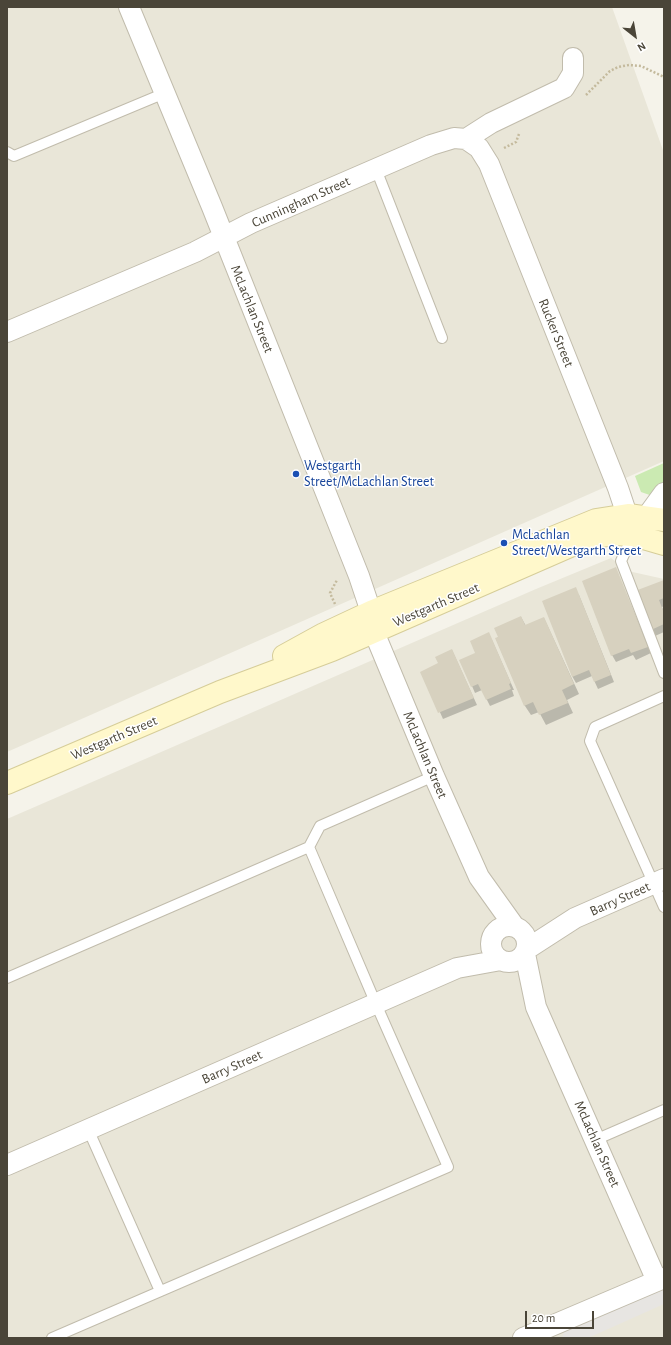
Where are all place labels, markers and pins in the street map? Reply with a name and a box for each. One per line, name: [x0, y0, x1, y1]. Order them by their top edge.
place label: Westgarth Street/McLachlan Street: [304, 458, 434, 490]
marker: Westgarth Street/McLachlan Street: [291, 469, 301, 479]
place label: McLachlan Street/Westgarth Street: [512, 527, 641, 560]
marker: McLachlan Street/Westgarth Street: [499, 538, 509, 548]

